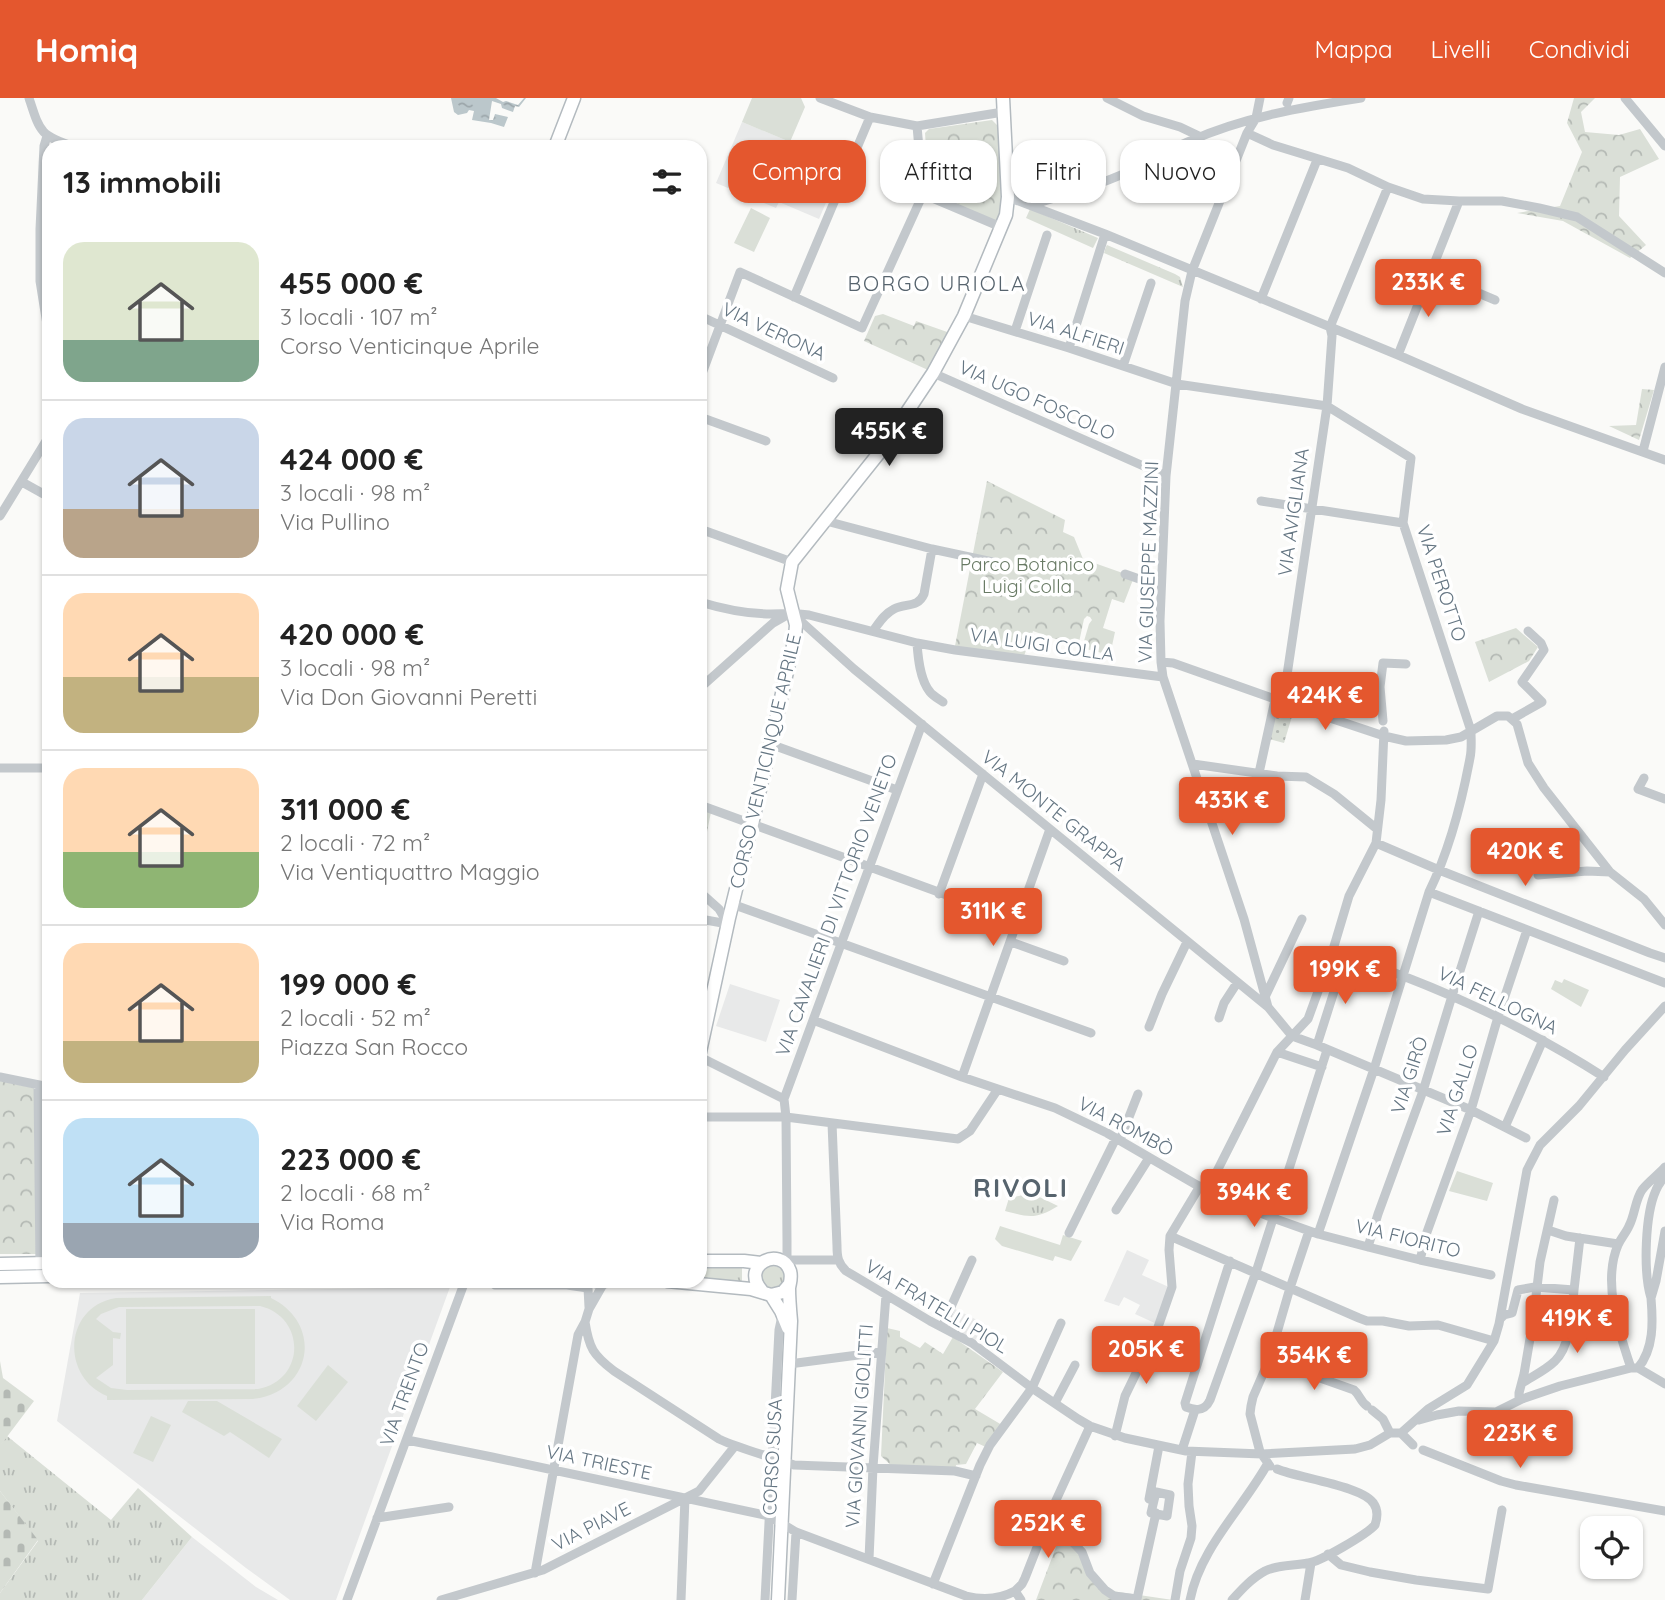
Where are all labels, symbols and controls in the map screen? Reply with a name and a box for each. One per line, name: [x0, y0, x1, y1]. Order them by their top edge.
text: Homiq: [35, 29, 138, 70]
text: Mappa: [1315, 34, 1393, 64]
text: Livelli: [1431, 34, 1491, 64]
text: Condividi: [1529, 34, 1630, 64]
chip: Compra: [728, 140, 866, 203]
chip: Affitta: [880, 140, 997, 203]
chip: Filtri: [1011, 140, 1106, 203]
chip: Nuovo: [1120, 140, 1240, 203]
text: 13 immobili: [63, 163, 221, 201]
icon: filters: [648, 163, 686, 201]
pin: 233K €: [1371, 260, 1485, 319]
text: 455 000 €: [280, 264, 423, 302]
text: 233K €: [1391, 267, 1465, 296]
icon: home: [119, 270, 203, 354]
district label: BORGO URIOLA: [847, 270, 1027, 296]
street label: VIA VERONA: [718, 297, 830, 365]
text: 3 locali · 107 m²: [280, 302, 438, 331]
street label: VIA ALFIERI: [1024, 306, 1128, 360]
text: Corso Venticinque Aprile: [280, 331, 540, 360]
street label: VIA UGO FOSCOLO: [955, 355, 1119, 445]
pin: 455K €: [832, 408, 946, 468]
text: 455K €: [851, 416, 927, 445]
text: 424 000 €: [280, 440, 423, 478]
icon: home: [119, 446, 203, 530]
street label: VIA AVIGLIANA: [1272, 446, 1314, 578]
street label: VIA GIUSEPPE MAZZINI: [1132, 461, 1164, 663]
text: 3 locali · 98 m²: [280, 478, 430, 507]
text: Via Pullino: [280, 507, 390, 536]
street label: VIA PEROTTO: [1412, 522, 1472, 644]
park label: Parco Botanico Luigi Colla: [960, 552, 1094, 598]
text: 420 000 €: [280, 615, 424, 653]
icon: home: [119, 621, 203, 705]
street label: VIA LUIGI COLLA: [968, 622, 1116, 666]
street label: CORSO VENTICINQUE APRILE: [724, 631, 806, 891]
text: 3 locali · 98 m²: [280, 653, 430, 682]
pin: 424K €: [1268, 672, 1382, 732]
text: 424K €: [1287, 680, 1363, 709]
text: Via Don Giovanni Peretti: [280, 682, 538, 711]
street label: VIA MONTE GRAPPA: [977, 744, 1131, 876]
street label: VIA CAVALIERI DI VITTORIO VENETO: [770, 751, 902, 1059]
pin: 433K €: [1175, 778, 1289, 837]
text: 433K €: [1195, 785, 1269, 814]
text: 311 000 €: [280, 790, 410, 828]
icon: home: [119, 796, 203, 880]
text: 2 locali · 72 m²: [280, 828, 430, 857]
pin: 420K €: [1468, 828, 1582, 888]
text: 420K €: [1487, 836, 1563, 865]
text: Via Ventiquattro Maggio: [280, 857, 540, 886]
pin: 311K €: [936, 888, 1050, 948]
text: 311K €: [960, 896, 1026, 925]
pin: 199K €: [1288, 946, 1402, 1006]
text: 199K €: [1309, 954, 1381, 983]
street label: VIA FELLOGNA: [1434, 961, 1562, 1039]
text: 199 000 €: [280, 965, 417, 1003]
icon: home: [119, 971, 203, 1055]
text: 2 locali · 52 m²: [280, 1003, 431, 1032]
text: Piazza San Rocco: [280, 1032, 468, 1061]
street label: VIA GIRÒ: [1385, 1033, 1433, 1117]
street label: VIA GALLO: [1431, 1041, 1483, 1139]
street label: VIA ROMBÒ: [1074, 1091, 1178, 1161]
text: 223 000 €: [280, 1140, 421, 1178]
icon: home: [119, 1146, 203, 1230]
pin: 394K €: [1197, 1170, 1311, 1229]
district label: RIVOLI: [973, 1171, 1069, 1204]
text: 394K €: [1217, 1177, 1291, 1206]
text: 2 locali · 68 m²: [280, 1178, 430, 1207]
text: Via Roma: [280, 1207, 385, 1236]
street label: VIA FIORITO: [1353, 1213, 1463, 1263]
street label: VIA FRATELLI PIOL: [861, 1254, 1013, 1358]
pin: 419K €: [1520, 1296, 1634, 1355]
text: 419K €: [1542, 1303, 1612, 1332]
street label: VIA GIOVANNI GIOLITTI: [840, 1323, 878, 1529]
pin: 205K €: [1089, 1326, 1203, 1386]
pin: 354K €: [1257, 1332, 1371, 1392]
text: 205K €: [1108, 1334, 1184, 1363]
street label: VIA TRENTO: [374, 1339, 434, 1449]
text: 354K €: [1276, 1340, 1352, 1369]
street label: CORSO SUSA: [757, 1398, 787, 1516]
pin: 223K €: [1463, 1410, 1577, 1470]
text: 223K €: [1483, 1418, 1557, 1447]
street label: VIA TRIESTE: [544, 1439, 654, 1485]
street label: VIA PIAVE: [548, 1496, 634, 1556]
pin: 252K €: [991, 1500, 1105, 1560]
text: 252K €: [1010, 1508, 1086, 1537]
map controls: [1580, 1516, 1643, 1579]
button: locate: [1580, 1516, 1643, 1579]

